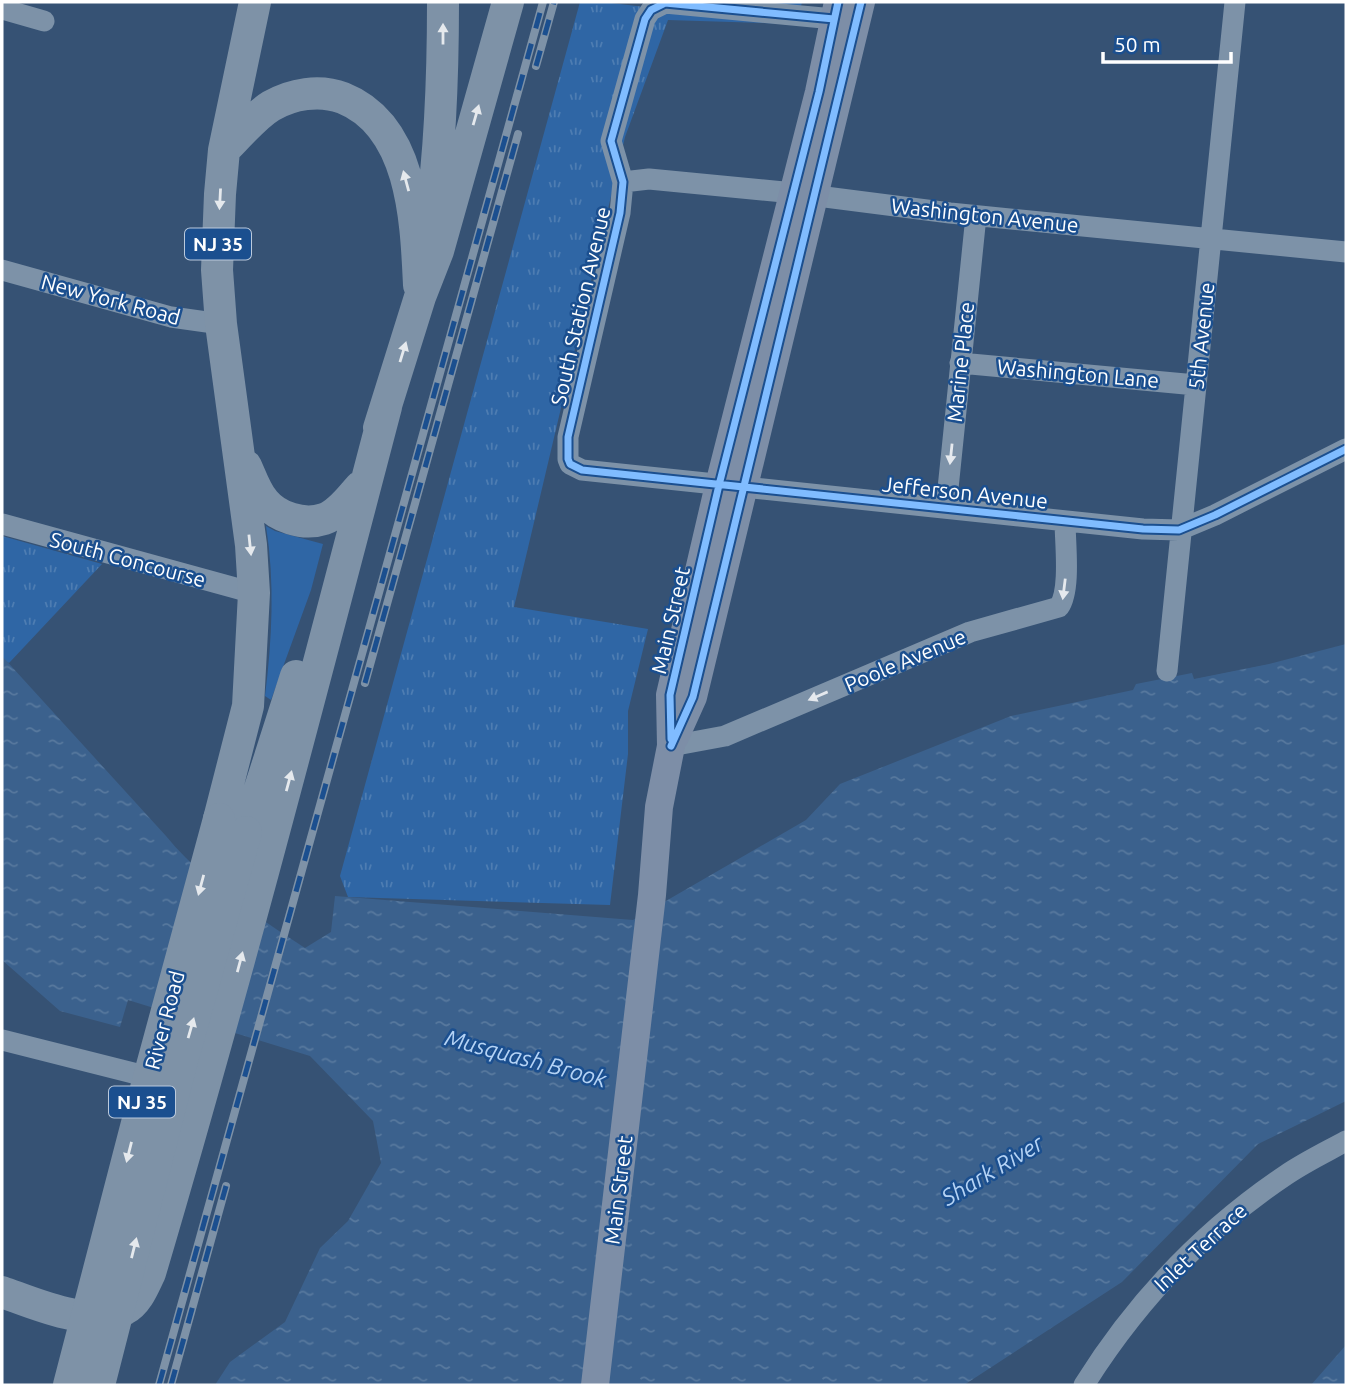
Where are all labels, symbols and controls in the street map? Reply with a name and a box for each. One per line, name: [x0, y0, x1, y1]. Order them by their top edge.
scale bar: [1103, 21, 1231, 65]
one-way arrow: [437, 23, 449, 45]
text: 50 m: [1114, 32, 1161, 56]
one-way arrow: [472, 104, 482, 125]
one-way arrow: [400, 169, 411, 191]
one-way arrow: [214, 189, 225, 211]
street label: Washington Avenue: [890, 193, 1080, 237]
street label: South Station Avenue: [545, 204, 615, 408]
road number: NJ 35: [185, 228, 251, 260]
street label: New York Road: [39, 269, 183, 329]
street label: 5th Avenue: [1183, 281, 1219, 391]
street label: Marine Place: [942, 301, 978, 423]
one-way arrow: [398, 341, 408, 362]
street label: Washington Lane: [996, 354, 1160, 392]
one-way arrow: [945, 443, 956, 465]
street label: Jefferson Avenue: [881, 471, 1049, 513]
street label: South Concourse: [48, 527, 208, 591]
one-way arrow: [245, 534, 256, 556]
street label: Main Street: [646, 564, 694, 676]
one-way arrow: [1058, 578, 1069, 600]
street label: Poole Avenue: [841, 624, 969, 696]
one-way arrow: [808, 690, 828, 702]
one-way arrow: [284, 769, 295, 791]
one-way arrow: [195, 874, 206, 896]
one-way arrow: [235, 951, 245, 972]
street label: River Road: [139, 968, 189, 1072]
one-way arrow: [186, 1017, 197, 1039]
water label: Musquash Brook: [442, 1024, 610, 1092]
road number: NJ 35: [109, 1086, 175, 1118]
water label: Shark River: [936, 1129, 1048, 1211]
street label: Main Street: [599, 1134, 637, 1246]
one-way arrow: [124, 1142, 134, 1163]
street label: Inlet Terrace: [1149, 1198, 1251, 1296]
one-way arrow: [129, 1237, 140, 1259]

